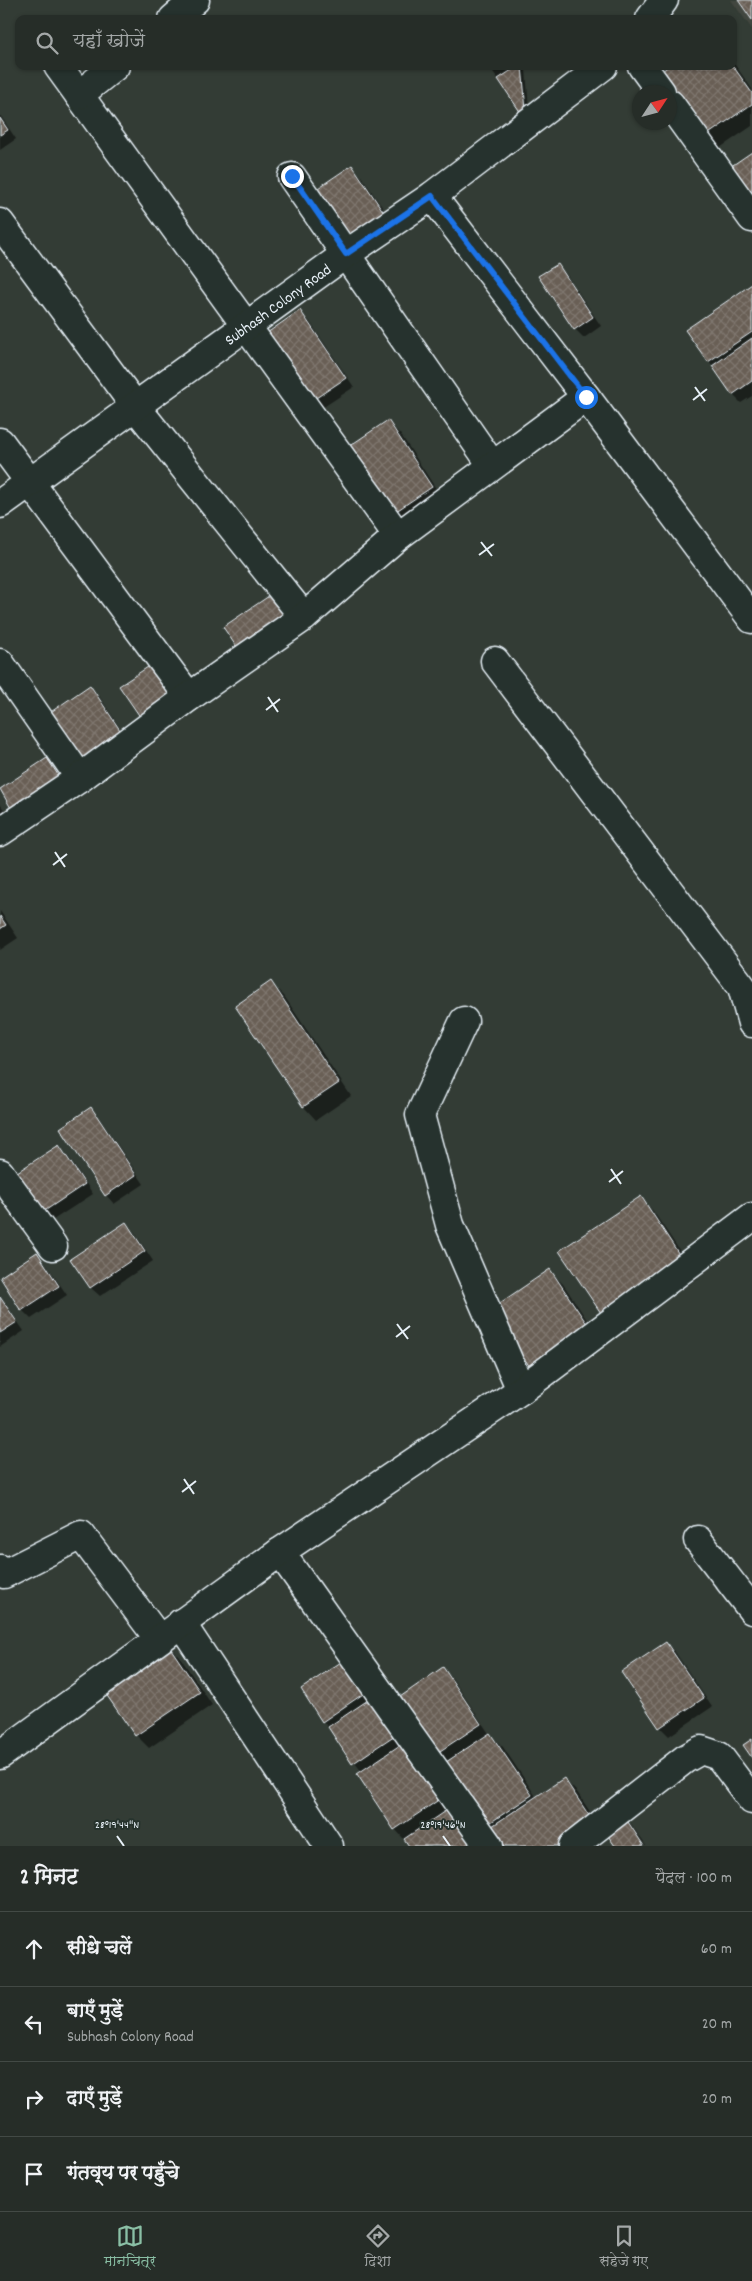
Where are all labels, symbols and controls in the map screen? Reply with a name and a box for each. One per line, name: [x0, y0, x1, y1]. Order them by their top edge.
search box: [15, 15, 737, 70]
icon: search: [33, 29, 61, 57]
text: यहाँ खोजें: [73, 29, 145, 56]
north arrow: [632, 85, 677, 130]
route end: [281, 165, 304, 188]
street label: Subhash Colony Road: [220, 259, 337, 352]
route start: [575, 386, 598, 409]
text: 28°19'44"N: [95, 1817, 139, 1834]
text: 28°19'46"N: [420, 1817, 466, 1834]
text: 2 मिनट: [20, 1864, 78, 1894]
text: पैदल · 100 m: [656, 1867, 732, 1890]
icon: ahead: [20, 1935, 48, 1963]
text: सीधे चलें: [67, 1936, 132, 1963]
text: 60 m: [701, 1938, 732, 1961]
text: बाएँ मुड़ें: [67, 1999, 123, 2026]
icon: left: [20, 2010, 48, 2038]
text: 20 m: [702, 2013, 732, 2036]
text: Subhash Colony Road: [67, 2026, 194, 2049]
icon: right: [20, 2085, 48, 2113]
text: दाएँ मुड़ें: [67, 2086, 122, 2113]
text: 20 m: [702, 2088, 732, 2111]
icon: arrive: [20, 2160, 48, 2188]
text: गंतव्य पर पहुँचे: [67, 2161, 179, 2188]
tab: मानचित्र: [104, 2222, 156, 2272]
tab: दिशा: [364, 2222, 392, 2272]
tab: सहेजे गए: [600, 2222, 648, 2272]

